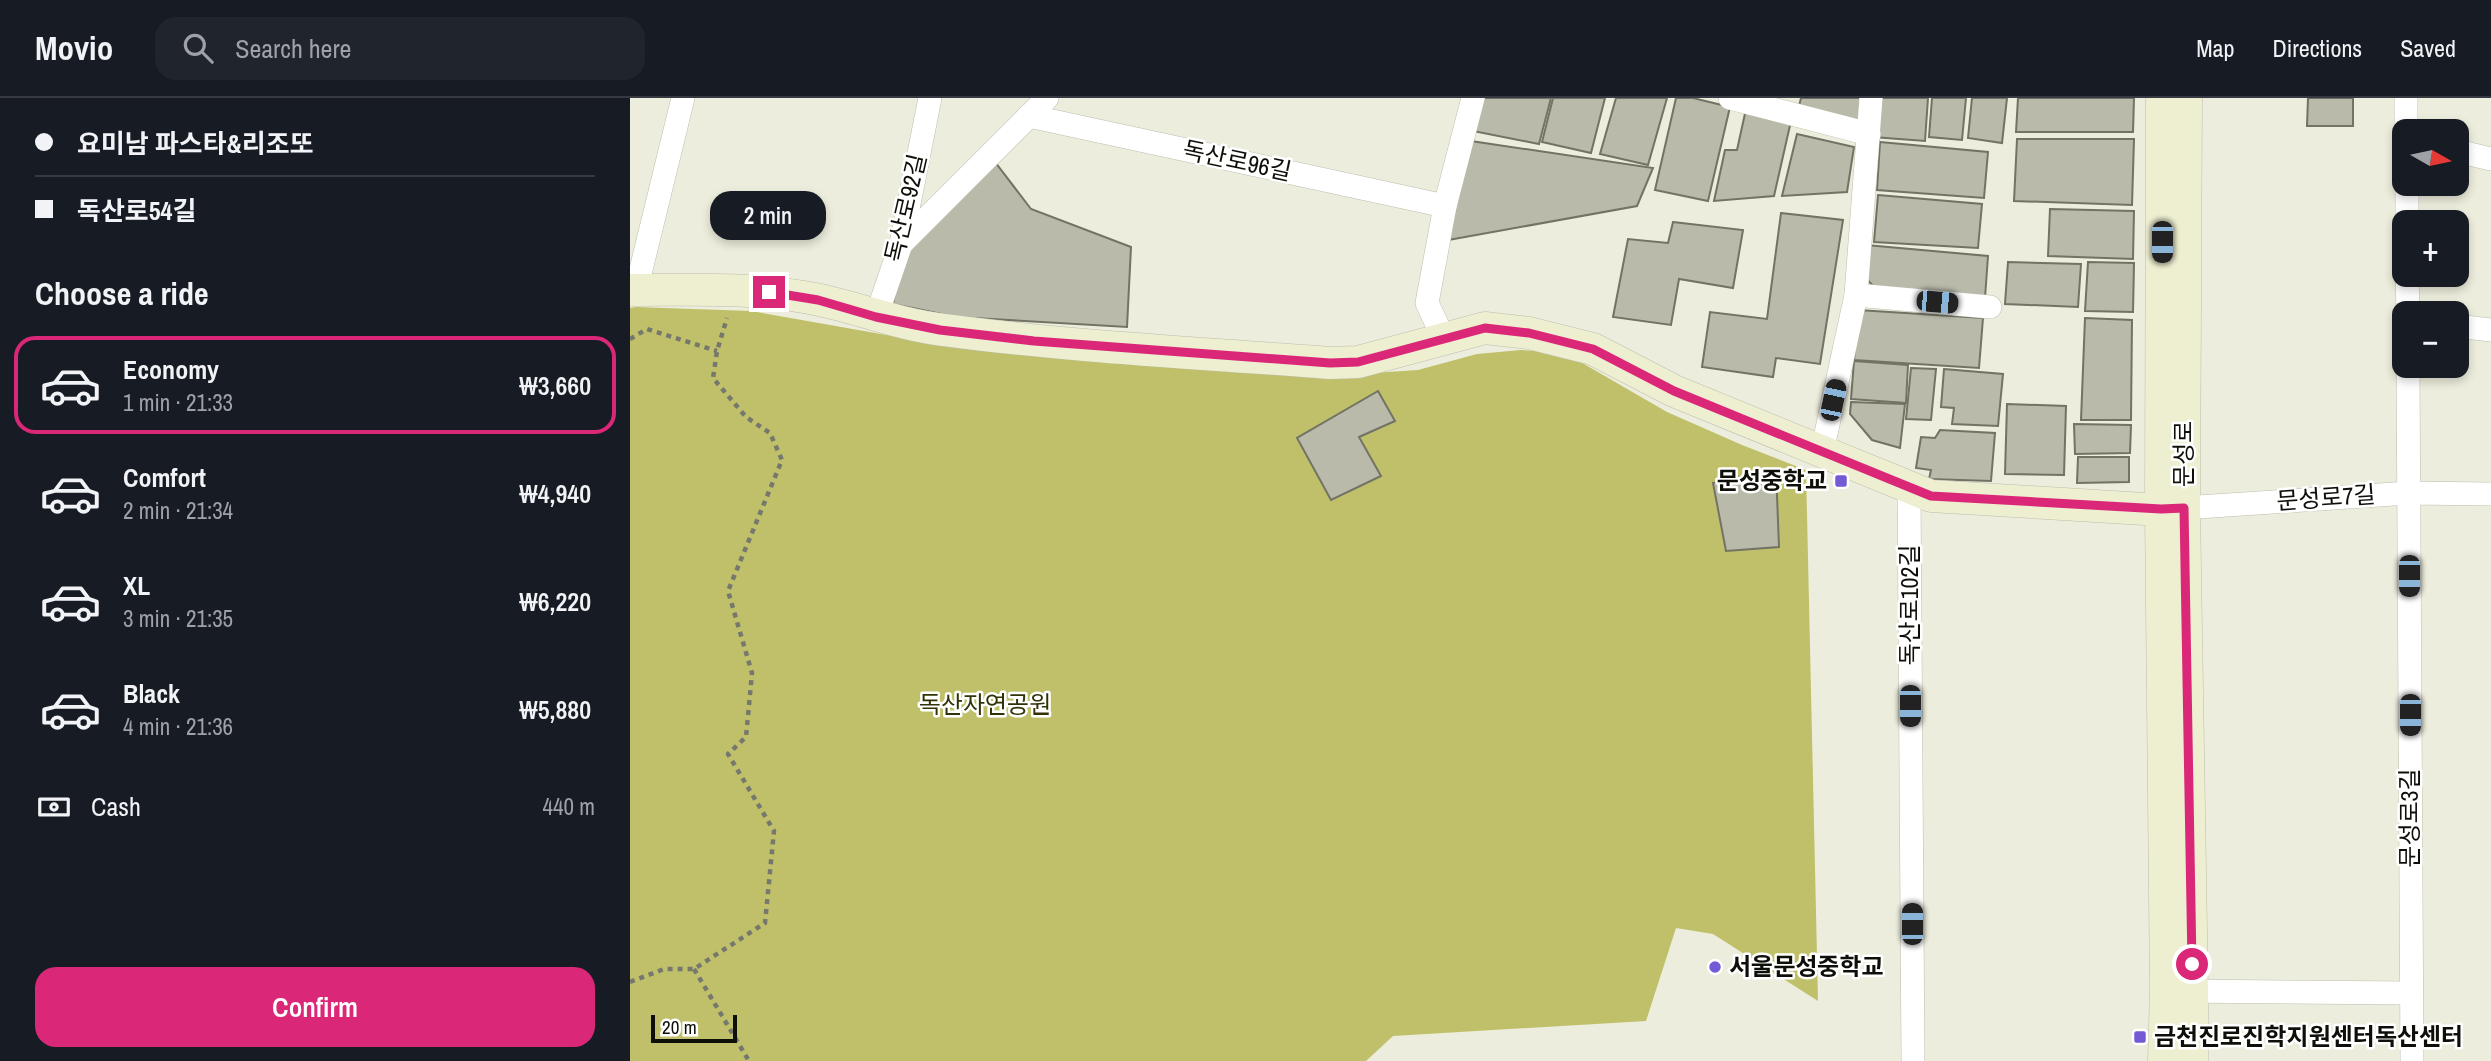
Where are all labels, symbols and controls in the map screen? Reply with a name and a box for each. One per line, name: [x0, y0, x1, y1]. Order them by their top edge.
search box: [155, 17, 645, 80]
text: Movio: [35, 26, 113, 70]
icon: search: [179, 29, 217, 67]
text: Search here: [235, 31, 351, 66]
text: Map: [2196, 32, 2234, 64]
text: Directions: [2272, 32, 2362, 64]
text: Saved: [2400, 32, 2456, 64]
north arrow: [2392, 119, 2469, 196]
map controls: [2392, 119, 2469, 378]
text: 요미남 파스타&리조또: [77, 126, 314, 161]
street label: 독산로96길: [1180, 133, 1294, 187]
street label: 독산로92길: [877, 150, 933, 265]
callout: 2 min: [711, 190, 827, 240]
text: 독산로54길: [77, 193, 196, 228]
text: 2 min: [744, 200, 792, 231]
button: +: [2392, 210, 2469, 287]
car: [2152, 221, 2173, 263]
text: Choose a ride: [35, 272, 209, 315]
route end: [753, 276, 785, 308]
car: [1916, 290, 1959, 314]
button: −: [2392, 301, 2469, 378]
text: Economy: [123, 352, 219, 387]
icon: car: [39, 354, 102, 417]
text: ₩3,660: [519, 368, 591, 403]
car: [1819, 377, 1848, 423]
text: 1 min · 21:33: [123, 387, 233, 418]
street label: 문성로: [2167, 421, 2199, 487]
text: Comfort: [123, 460, 206, 495]
icon: car: [39, 462, 102, 525]
place label: 문성중학교: [1717, 464, 1827, 496]
marker: 문성중학교: [1833, 473, 1849, 489]
text: ₩4,940: [519, 476, 591, 511]
street label: 문성로7길: [2275, 478, 2377, 516]
text: 2 min · 21:34: [123, 495, 233, 526]
street label: 독산로102길: [1893, 544, 1925, 666]
car: [2399, 555, 2420, 597]
text: XL: [123, 568, 150, 603]
icon: car: [39, 570, 102, 633]
text: ₩6,220: [519, 584, 591, 619]
text: 3 min · 21:35: [123, 603, 233, 634]
text: Black: [123, 676, 180, 711]
icon: car: [39, 678, 102, 741]
car: [1900, 685, 1921, 727]
park label: 독산자연공원: [919, 688, 1051, 720]
text: ₩5,880: [519, 692, 591, 727]
car: [2400, 694, 2421, 736]
text: 4 min · 21:36: [123, 711, 233, 742]
street label: 문성로3길: [2393, 768, 2425, 868]
icon: cash: [35, 788, 73, 826]
text: Cash: [91, 789, 141, 824]
text: 440 m: [543, 791, 595, 822]
car: [1902, 903, 1923, 945]
route start: [2176, 948, 2208, 980]
place label: 서울문성중학교: [1729, 950, 1884, 982]
marker: 서울문성중학교: [1707, 959, 1723, 975]
button: Confirm: [35, 967, 595, 1047]
scale bar: [651, 1012, 737, 1044]
text: 20 m: [662, 1014, 697, 1040]
place label: 금천진로진학지원센터독산센터: [2154, 1020, 2463, 1052]
marker: 금천진로진학지원센터독산센터: [2132, 1029, 2148, 1045]

